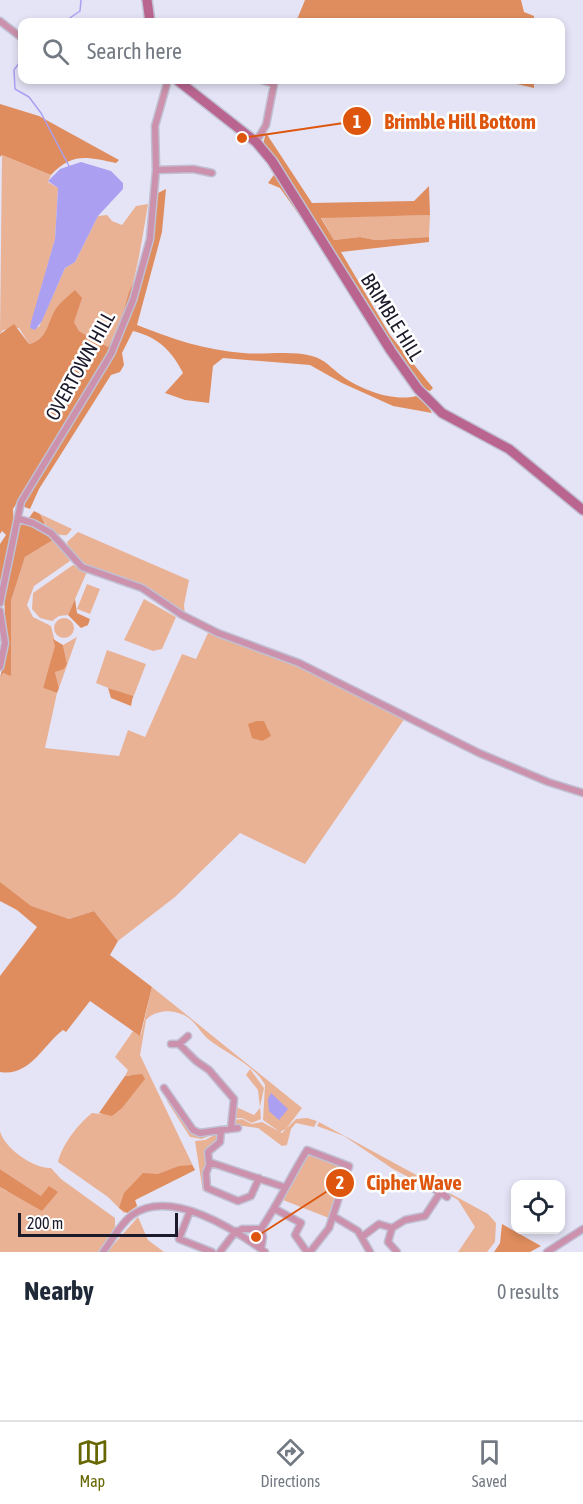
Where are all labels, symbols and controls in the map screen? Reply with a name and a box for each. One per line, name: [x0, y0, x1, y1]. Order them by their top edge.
search box: [18, 18, 565, 84]
icon: search: [39, 35, 72, 68]
text: Search here: [87, 38, 182, 64]
callout: Brimble Hill Bottom: [342, 102, 548, 141]
text: Brimble Hill Bottom: [384, 109, 536, 133]
text: 1: [353, 111, 361, 132]
street label: BRIMBLE HILL: [357, 269, 428, 365]
street label: OVERTOWN HILL: [40, 307, 119, 424]
callout: Cipher Wave: [325, 1163, 474, 1202]
text: Cipher Wave: [366, 1170, 462, 1194]
text: 2: [336, 1172, 344, 1193]
map controls: [511, 1180, 565, 1234]
button: locate: [511, 1180, 565, 1234]
scale bar: [18, 1210, 178, 1238]
text: 200 m: [27, 1214, 63, 1232]
text: Nearby: [24, 1276, 94, 1306]
text: 0 results: [497, 1280, 559, 1303]
tab: Map: [76, 1436, 109, 1490]
tab: Directions: [260, 1436, 320, 1490]
tab: Saved: [472, 1436, 507, 1490]

